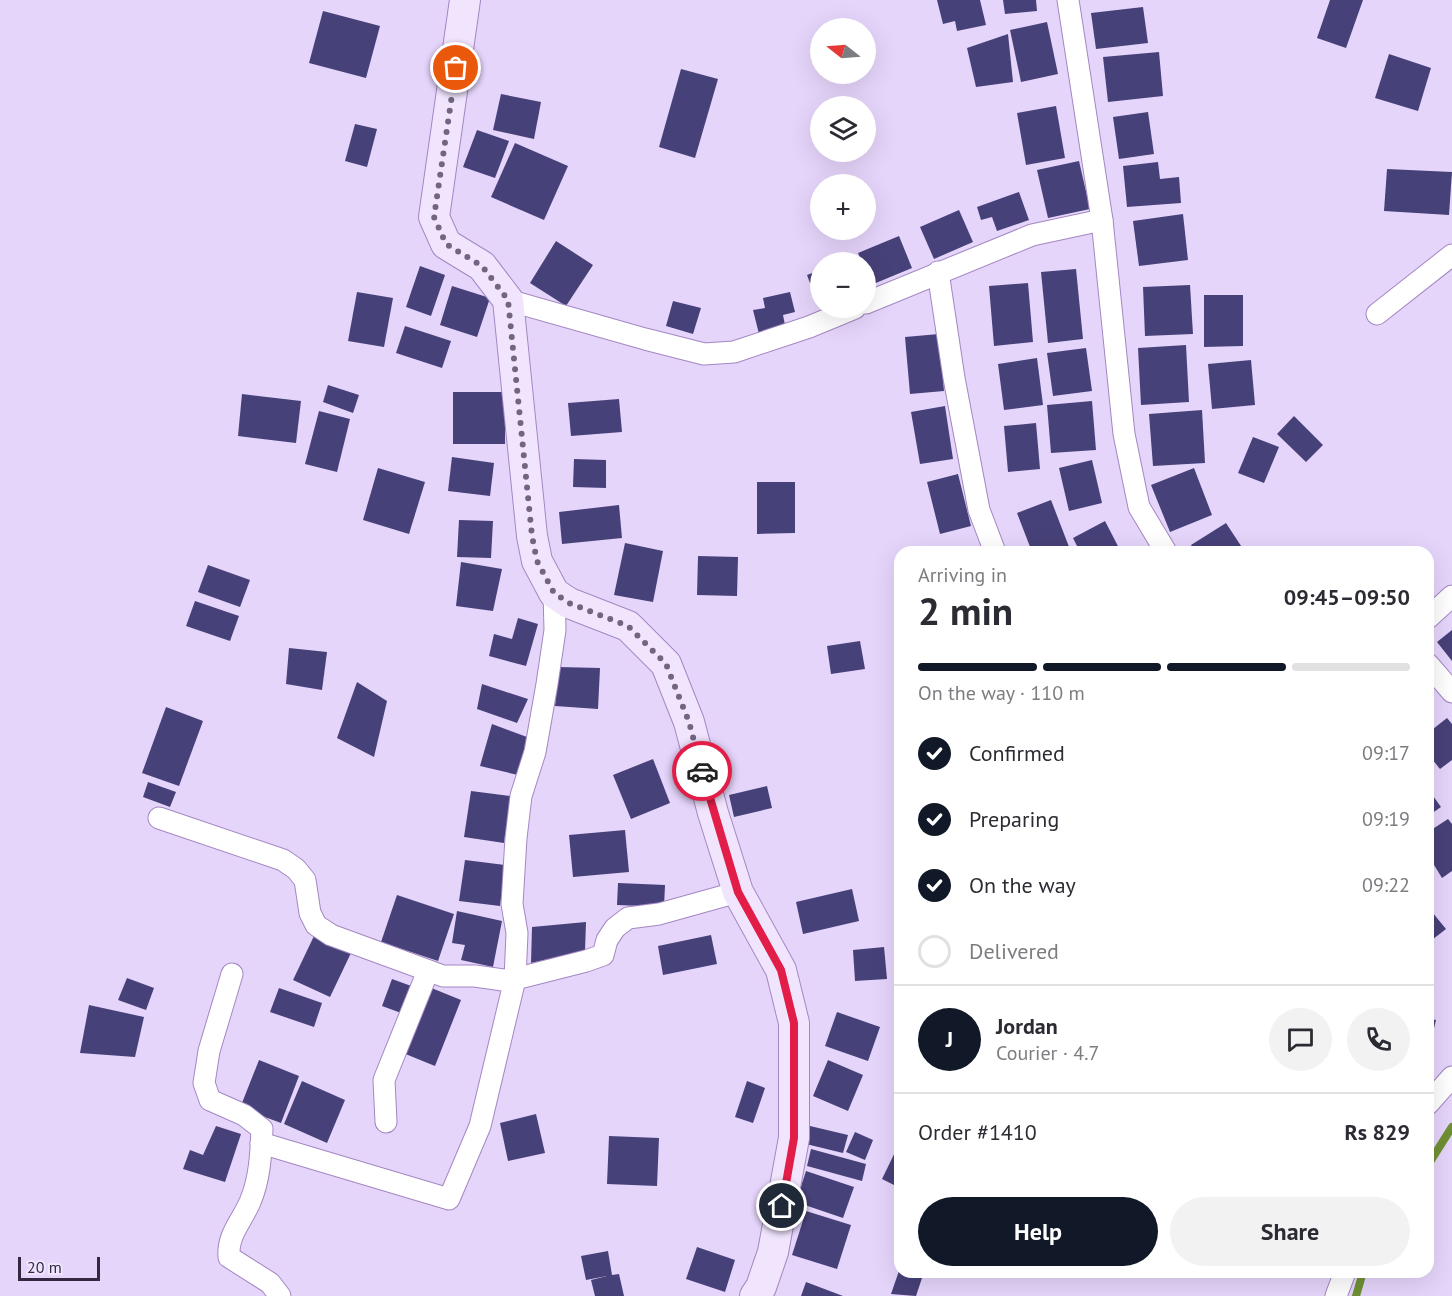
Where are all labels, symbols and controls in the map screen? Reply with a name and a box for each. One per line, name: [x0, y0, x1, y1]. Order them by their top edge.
north arrow: [810, 18, 876, 84]
map controls: [810, 18, 876, 318]
pin: [430, 42, 481, 93]
icon: bag: [439, 51, 472, 84]
button: layers: [810, 96, 876, 162]
button: +: [810, 174, 876, 240]
button: −: [810, 252, 876, 318]
text: Arriving in: [918, 562, 1007, 588]
text: 09:45–09:50: [1284, 583, 1410, 611]
text: 2 min: [918, 585, 1013, 636]
text: On the way · 110 m: [918, 680, 1085, 706]
icon: check: [918, 737, 951, 770]
text: Confirmed: [969, 739, 1065, 767]
text: 09:17: [1362, 740, 1410, 766]
courier: [672, 741, 732, 801]
icon: car: [686, 755, 719, 788]
icon: check: [918, 803, 951, 836]
text: Preparing: [969, 805, 1059, 833]
text: 09:19: [1362, 806, 1410, 832]
icon: check: [918, 869, 951, 902]
text: On the way: [969, 871, 1076, 899]
text: 09:22: [1362, 872, 1410, 898]
text: Delivered: [969, 937, 1059, 965]
button: chat: [1269, 1008, 1332, 1071]
button: phone: [1347, 1008, 1410, 1071]
text: Jordan: [996, 1012, 1058, 1040]
text: J: [946, 1025, 953, 1053]
text: Courier · 4.7: [996, 1040, 1099, 1066]
text: Order #1410: [918, 1118, 1037, 1146]
text: Rs 829: [1344, 1118, 1410, 1146]
pin: [756, 1180, 807, 1231]
icon: home: [765, 1189, 798, 1222]
button: Help: [918, 1197, 1158, 1266]
button: Share: [1170, 1197, 1410, 1266]
scale bar: [18, 1254, 100, 1282]
text: 20 m: [27, 1257, 62, 1277]

